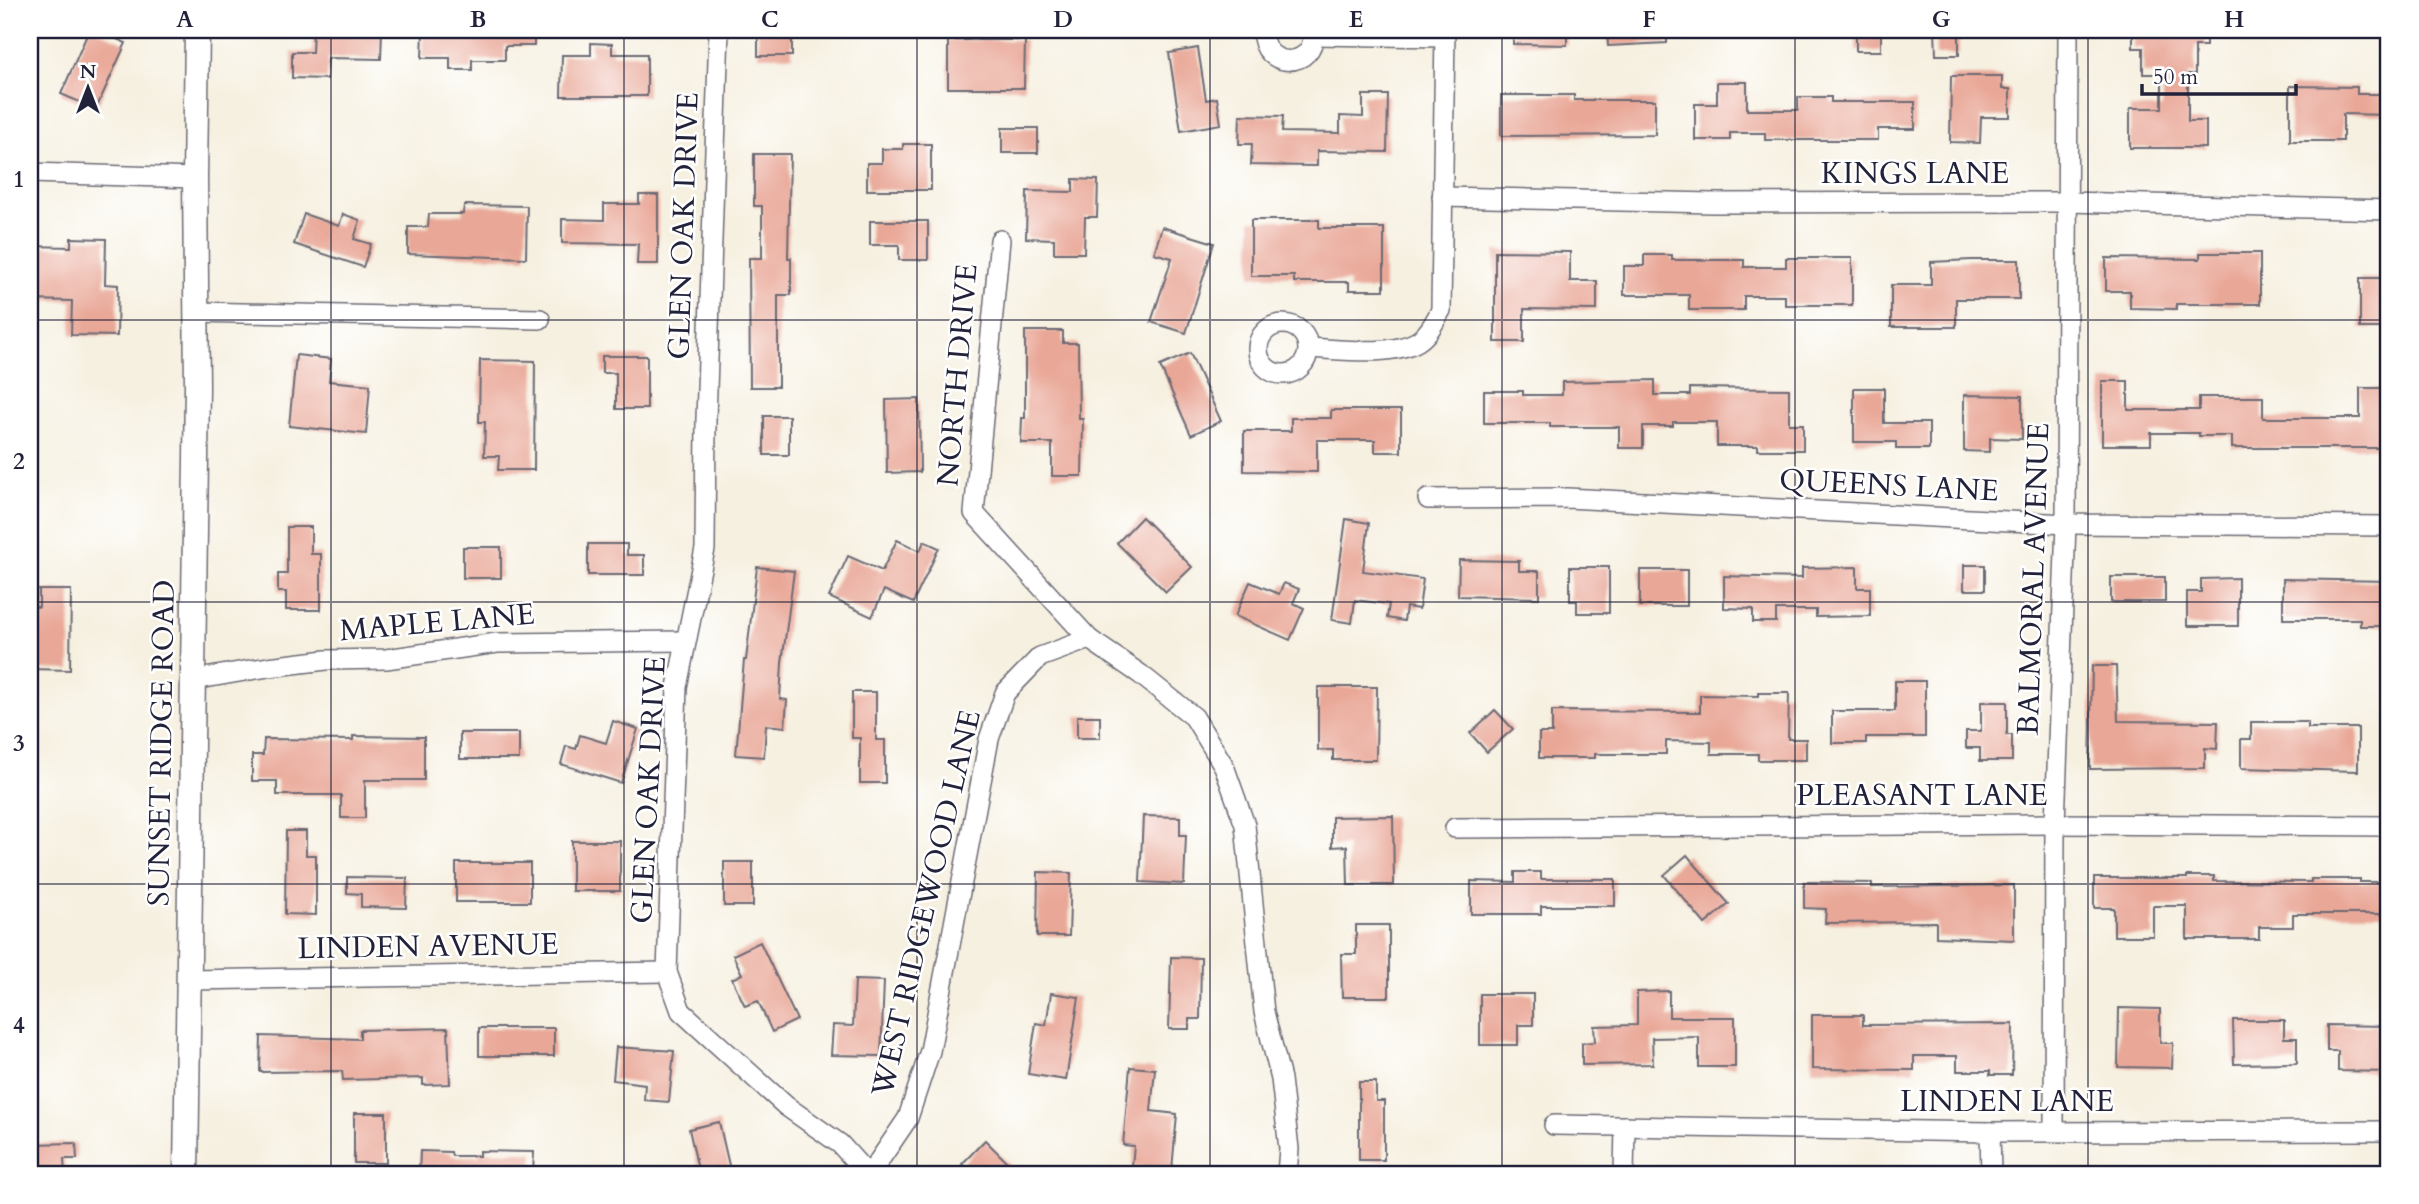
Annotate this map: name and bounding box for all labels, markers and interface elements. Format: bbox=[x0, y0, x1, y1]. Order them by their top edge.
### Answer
text: A bbox=[176, 4, 194, 35]
text: B bbox=[470, 4, 486, 35]
text: C bbox=[761, 4, 779, 35]
text: D bbox=[1053, 4, 1073, 35]
text: E bbox=[1349, 4, 1363, 35]
text: F bbox=[1642, 4, 1656, 35]
text: G bbox=[1932, 4, 1951, 35]
text: H bbox=[2224, 4, 2244, 35]
north arrow bbox=[52, 52, 122, 122]
scale bar bbox=[2142, 52, 2296, 96]
text: N bbox=[80, 59, 97, 85]
text: 50 m bbox=[2153, 63, 2198, 92]
street label: GLEN OAK DRIVE bbox=[658, 92, 709, 360]
street label: KINGS LANE bbox=[1821, 153, 2009, 194]
text: 1 bbox=[13, 164, 25, 195]
street label: NORTH DRIVE bbox=[927, 262, 988, 488]
street label: BALMORAL AVENUE bbox=[2008, 422, 2059, 736]
text: 2 bbox=[13, 446, 25, 477]
street label: QUEENS LANE bbox=[1778, 459, 2000, 512]
street label: SUNSET RIDGE ROAD bbox=[138, 579, 185, 907]
street label: MAPLE LANE bbox=[338, 594, 536, 651]
street label: GLEN OAK DRIVE bbox=[621, 655, 676, 925]
street label: WEST RIDGEWOOD LANE bbox=[862, 706, 991, 1101]
text: 3 bbox=[13, 728, 25, 759]
street label: PLEASANT LANE bbox=[1796, 775, 2048, 816]
street label: LINDEN AVENUE bbox=[297, 924, 559, 969]
text: 4 bbox=[13, 1010, 25, 1041]
street label: LINDEN LANE bbox=[1900, 1081, 2114, 1122]

